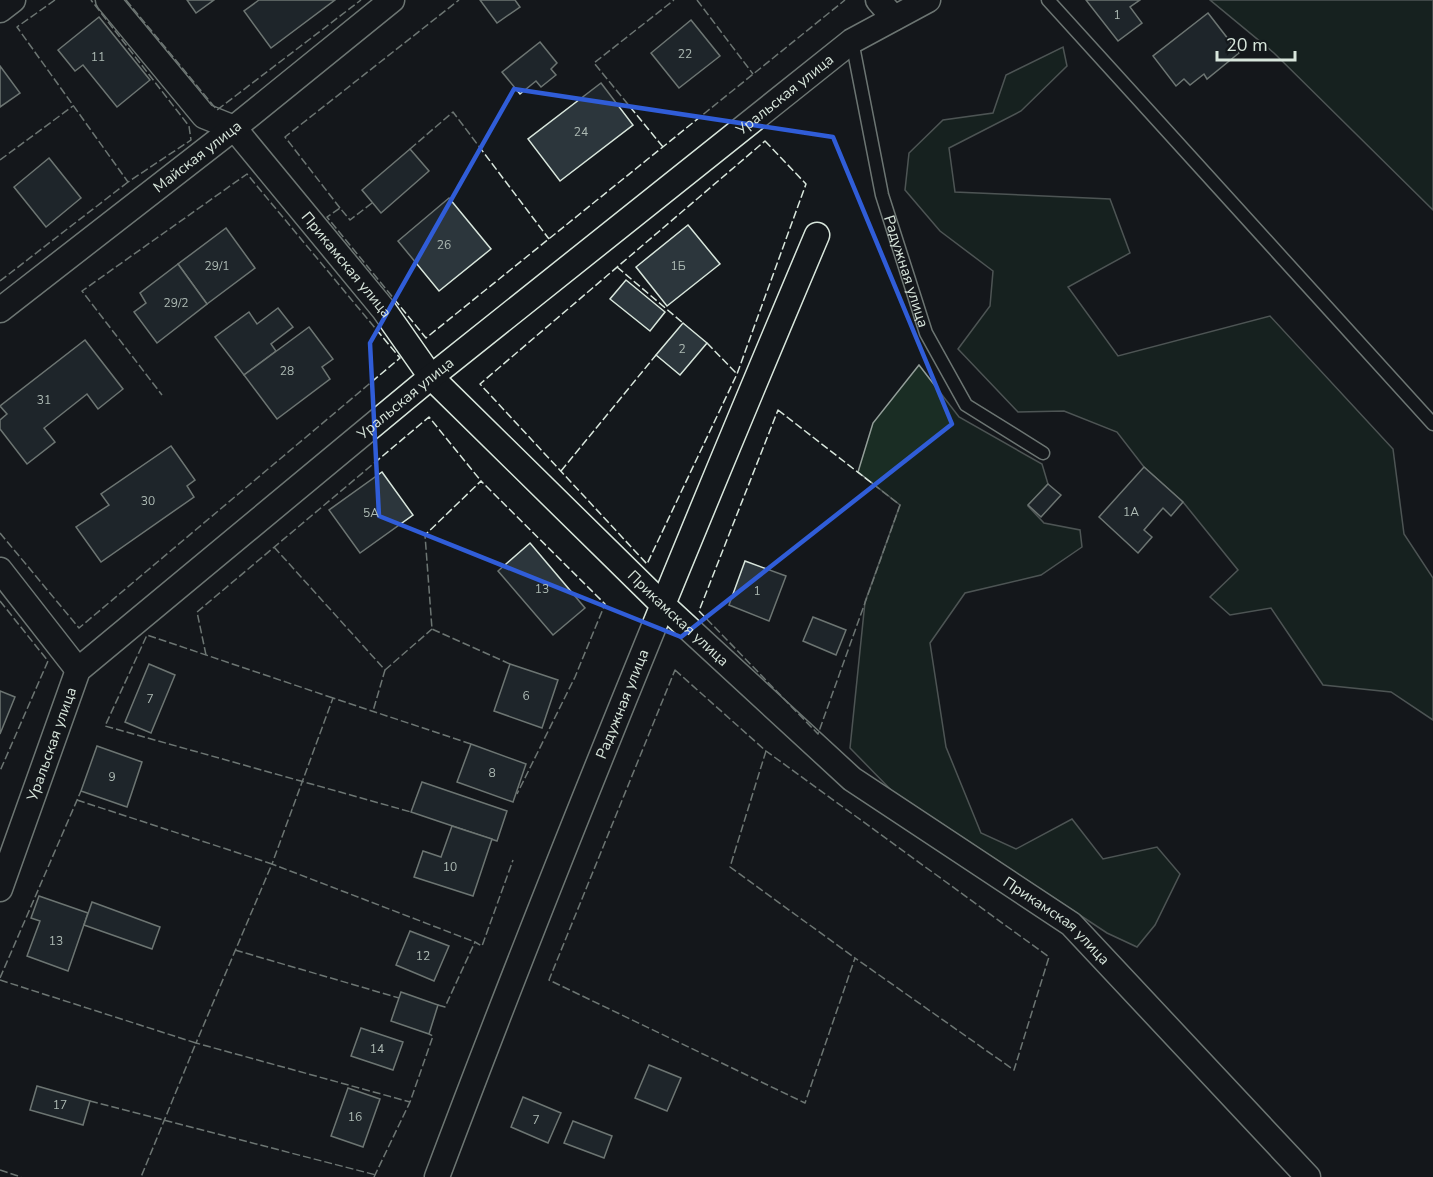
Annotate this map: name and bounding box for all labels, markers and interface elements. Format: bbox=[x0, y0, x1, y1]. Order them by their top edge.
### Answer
house number: 1 bbox=[1113, 7, 1121, 23]
scale bar bbox=[1217, 24, 1295, 62]
text: 20 m bbox=[1226, 33, 1268, 57]
house number: 22 bbox=[678, 46, 692, 62]
house number: 11 bbox=[91, 49, 105, 65]
street label: Уральская улица bbox=[731, 49, 838, 140]
street label: Майская улица bbox=[149, 116, 246, 197]
house number: 24 bbox=[574, 124, 588, 140]
street label: Прикамская улица bbox=[297, 207, 396, 322]
street label: Радужная улица bbox=[879, 213, 934, 330]
house number: 26 bbox=[437, 237, 451, 253]
house number: 29/1 bbox=[205, 258, 230, 274]
house number: 1Б bbox=[670, 258, 686, 274]
house number: 29/2 bbox=[164, 295, 189, 311]
house number: 2 bbox=[678, 341, 686, 357]
street label: Уральская улица bbox=[352, 353, 458, 445]
house number: 28 bbox=[280, 363, 294, 379]
house number: 31 bbox=[37, 392, 51, 408]
house number: 30 bbox=[141, 493, 155, 509]
house number: 1А bbox=[1123, 504, 1139, 520]
house number: 5А bbox=[363, 505, 379, 521]
street label: Прикамская улица bbox=[623, 566, 733, 671]
house number: 13 bbox=[535, 581, 549, 597]
house number: 1 bbox=[753, 583, 761, 599]
street label: Радужная улица bbox=[591, 646, 653, 762]
street label: Уральская улица bbox=[22, 684, 81, 805]
house number: 6 bbox=[522, 688, 530, 704]
house number: 7 bbox=[146, 691, 154, 707]
house number: 8 bbox=[488, 765, 496, 781]
house number: 9 bbox=[108, 769, 116, 785]
house number: 10 bbox=[443, 859, 457, 875]
street label: Прикамская улица bbox=[999, 872, 1114, 969]
house number: 13 bbox=[49, 933, 63, 949]
house number: 12 bbox=[416, 948, 430, 964]
house number: 14 bbox=[370, 1041, 384, 1057]
house number: 17 bbox=[53, 1097, 67, 1113]
house number: 16 bbox=[348, 1109, 362, 1125]
house number: 7 bbox=[532, 1112, 540, 1128]

